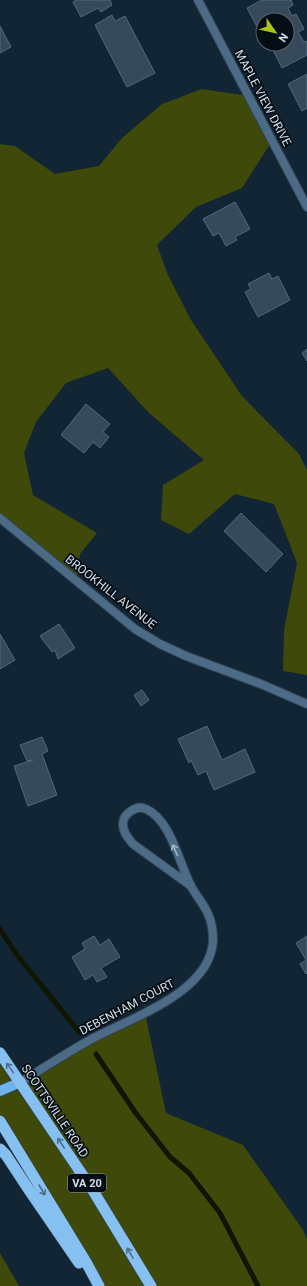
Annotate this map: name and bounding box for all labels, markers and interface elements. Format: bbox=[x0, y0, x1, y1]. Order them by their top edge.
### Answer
north arrow bbox=[255, 12, 295, 52]
text: N bbox=[275, 30, 290, 44]
street label: MAPLE VIEW DRIVE bbox=[232, 48, 294, 148]
street label: BROOKHILL AVENUE bbox=[63, 552, 159, 632]
one-way arrow bbox=[171, 844, 178, 856]
street label: DEBENHAM COURT bbox=[77, 976, 177, 1038]
one-way arrow bbox=[6, 1062, 14, 1073]
street label: SCOTTSVILLE ROAD bbox=[19, 1062, 91, 1160]
one-way arrow bbox=[57, 1138, 65, 1149]
road number: VA 20 bbox=[68, 1174, 106, 1192]
one-way arrow bbox=[39, 1184, 47, 1196]
one-way arrow bbox=[126, 1247, 134, 1259]

